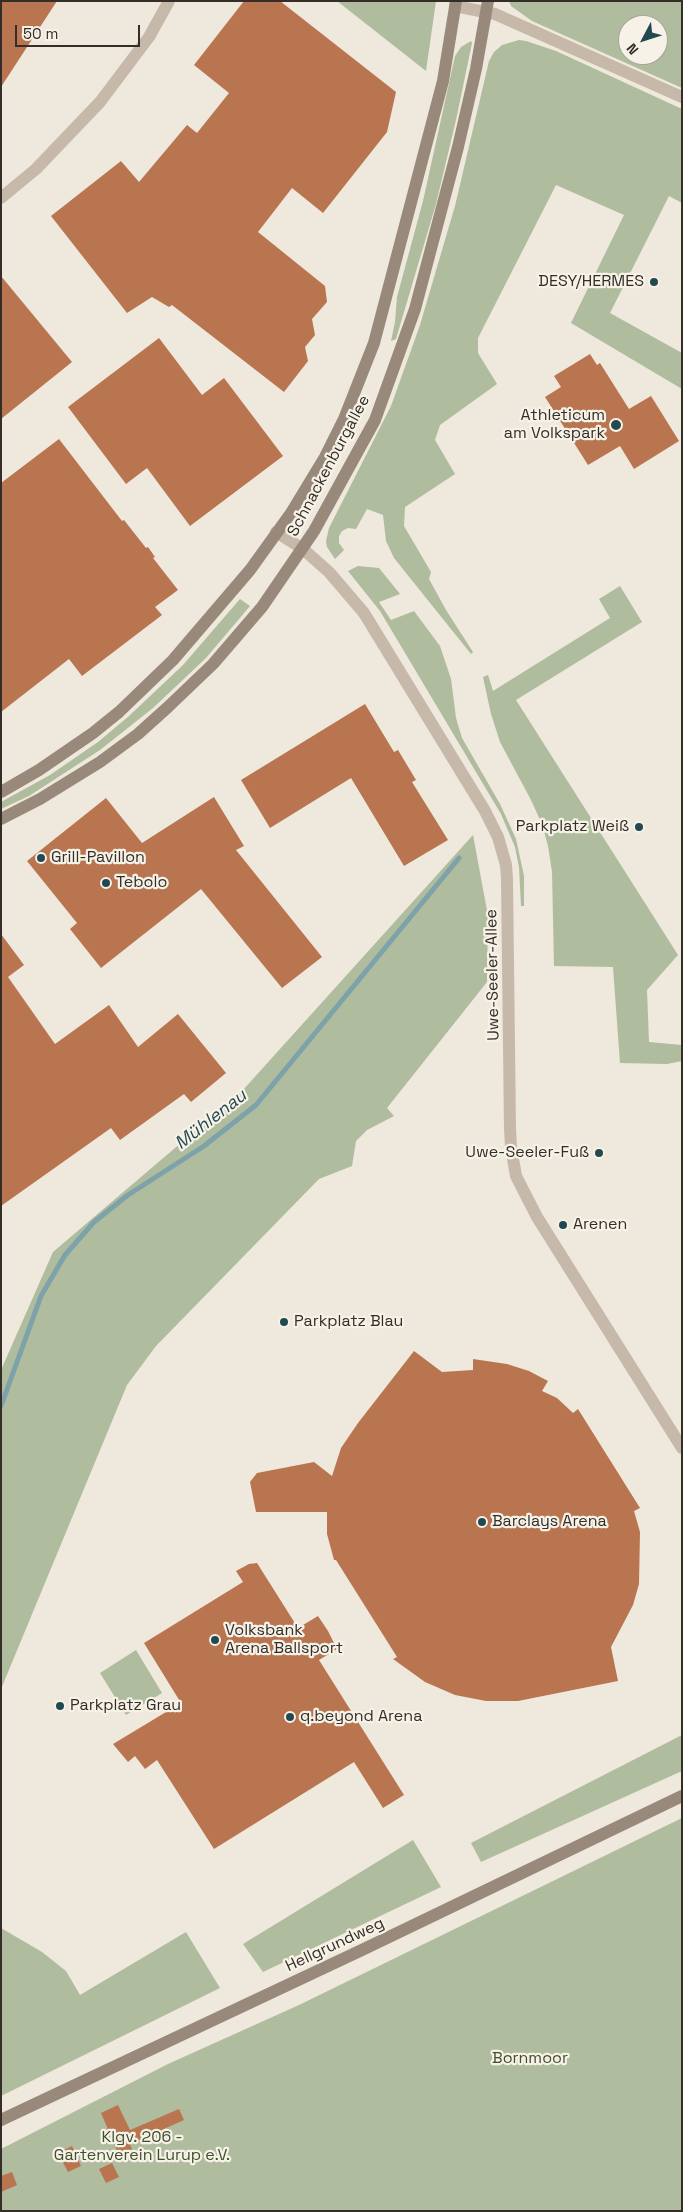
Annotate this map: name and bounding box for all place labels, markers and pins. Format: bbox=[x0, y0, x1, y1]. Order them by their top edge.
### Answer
place label: DESY/HERMES bbox=[538, 272, 644, 292]
marker: DESY/HERMES bbox=[648, 276, 660, 288]
place label: Athleticum am Volkspark bbox=[504, 406, 605, 444]
marker: Athleticum am Volkspark bbox=[609, 418, 623, 432]
place label: Parkplatz Weiß bbox=[516, 817, 629, 837]
marker: Parkplatz Weiß bbox=[633, 821, 645, 833]
place label: Grill-Pavillon bbox=[51, 848, 145, 868]
marker: Grill-Pavillon bbox=[35, 852, 47, 864]
place label: Tebolo bbox=[116, 873, 167, 893]
marker: Tebolo bbox=[100, 877, 112, 889]
place label: Uwe-Seeler-Fuß bbox=[465, 1143, 589, 1163]
marker: Uwe-Seeler-Fuß bbox=[593, 1147, 605, 1159]
place label: Arenen bbox=[573, 1215, 627, 1235]
marker: Arenen bbox=[557, 1219, 569, 1231]
place label: Parkplatz Blau bbox=[294, 1312, 403, 1332]
marker: Parkplatz Blau bbox=[278, 1316, 290, 1328]
place label: Barclays Arena bbox=[492, 1512, 607, 1532]
marker: Barclays Arena bbox=[476, 1516, 488, 1528]
place label: Volksbank Arena Ballsport bbox=[225, 1621, 343, 1659]
marker: Volksbank Arena Ballsport bbox=[209, 1634, 221, 1646]
place label: Parkplatz Grau bbox=[70, 1696, 181, 1716]
marker: Parkplatz Grau bbox=[54, 1700, 66, 1712]
place label: q.beyond Arena bbox=[300, 1707, 422, 1727]
marker: q.beyond Arena bbox=[284, 1711, 296, 1723]

